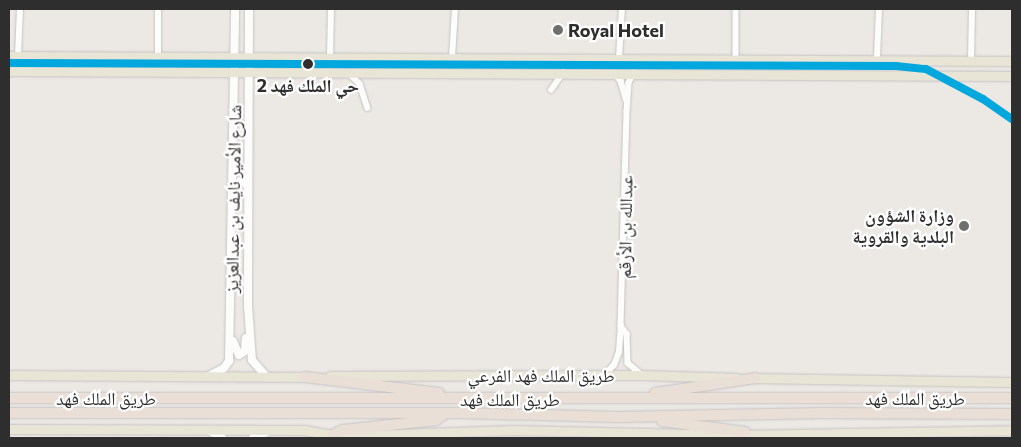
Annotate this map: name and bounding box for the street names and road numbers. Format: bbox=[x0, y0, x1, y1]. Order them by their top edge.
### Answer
street label: شارع الأمير نايف بن عبدالعزيز bbox=[221, 105, 245, 293]
street label: عبدالله بن الأرقم bbox=[613, 175, 637, 279]
street label: طريق الملك فهد الفرعي bbox=[467, 364, 615, 386]
street label: طريق الملك فهد bbox=[56, 387, 156, 409]
street label: طريق الملك فهد bbox=[865, 387, 965, 409]
street label: طريق الملك فهد bbox=[460, 388, 560, 410]

